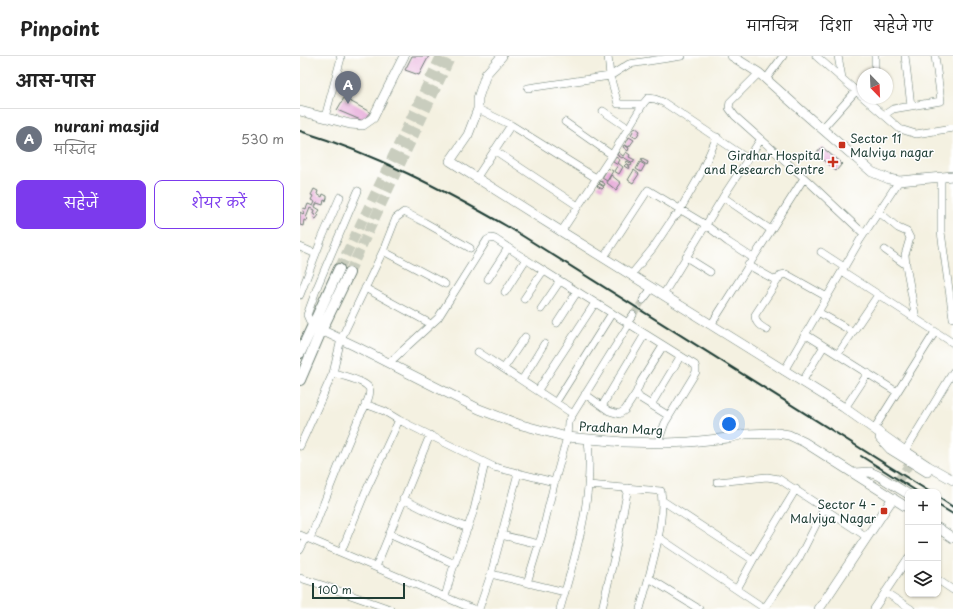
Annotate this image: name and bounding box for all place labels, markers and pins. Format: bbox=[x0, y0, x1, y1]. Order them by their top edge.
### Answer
pin: A bbox=[335, 71, 361, 104]
place label: Sector 11 Malviya nagar bbox=[850, 129, 935, 161]
marker: Sector 11 Malviya nagar bbox=[837, 140, 847, 150]
place label: Girdhar Hospital and Research Centre bbox=[704, 146, 824, 178]
marker: Girdhar Hospital and Research Centre bbox=[827, 156, 839, 168]
place label: Sector 4 - Malviya Nagar bbox=[790, 495, 877, 527]
marker: Sector 4 - Malviya Nagar bbox=[879, 506, 889, 516]

